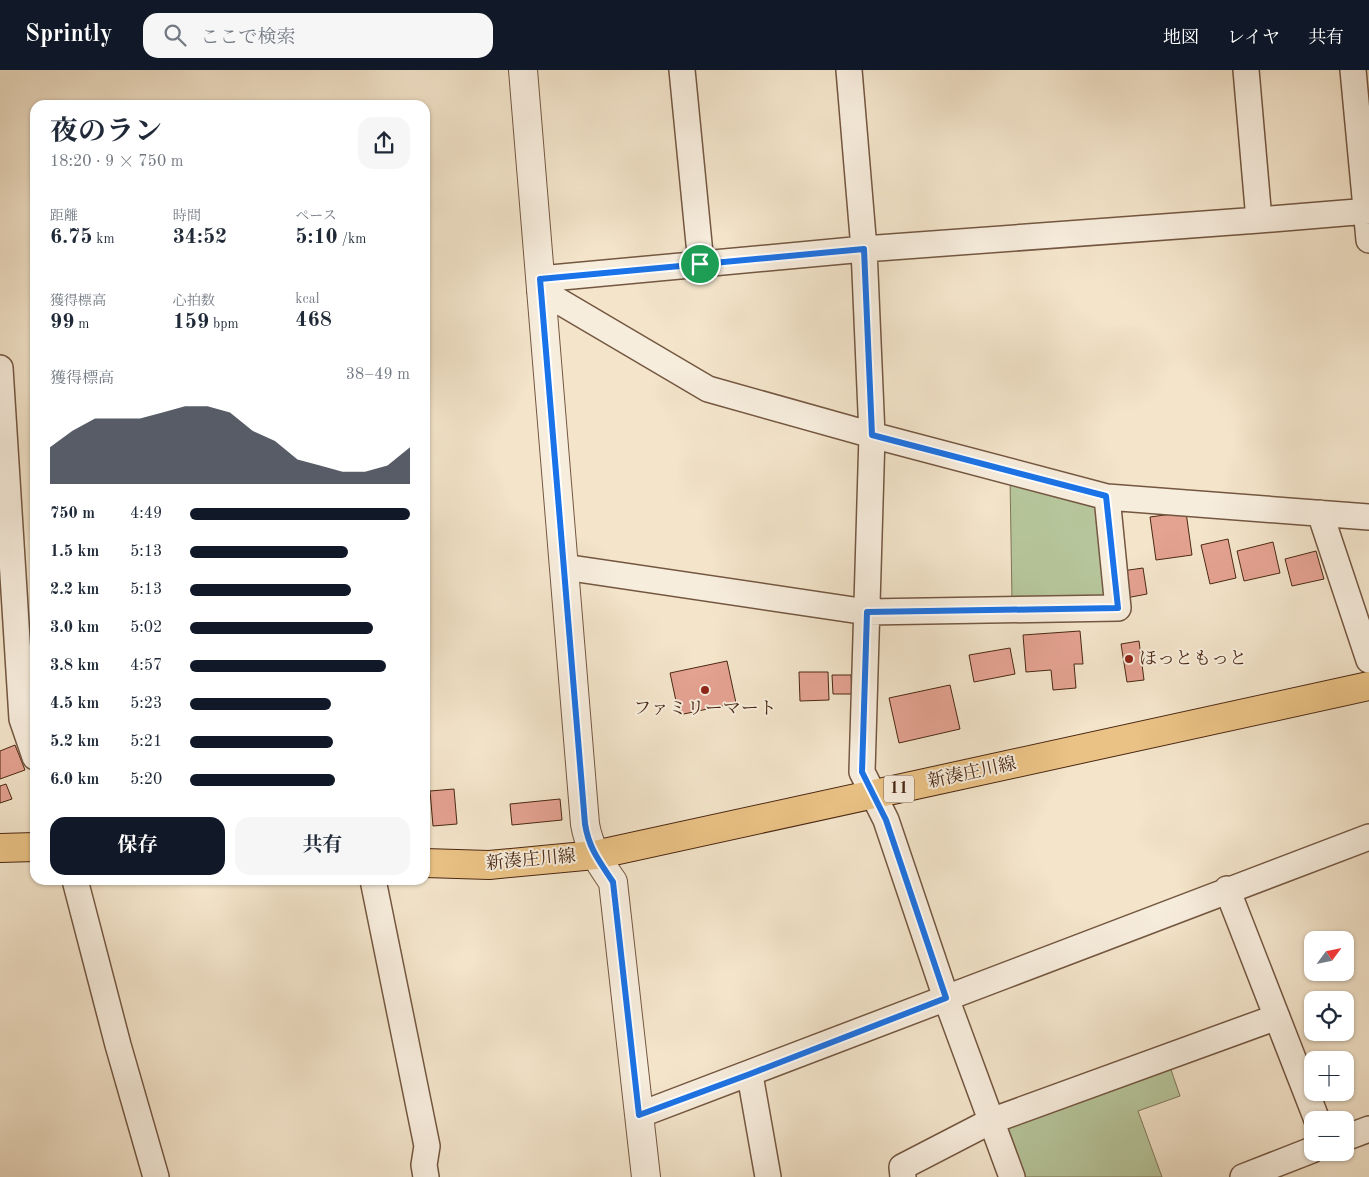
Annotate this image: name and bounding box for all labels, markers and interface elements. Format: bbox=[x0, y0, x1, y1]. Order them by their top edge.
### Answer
search box bbox=[143, 13, 493, 58]
icon: search bbox=[161, 21, 189, 49]
text: Sprintly bbox=[25, 23, 113, 47]
text: ここで検索 bbox=[201, 29, 296, 48]
text: 地図 bbox=[1163, 29, 1199, 47]
text: レイヤ bbox=[1227, 29, 1280, 47]
text: 共有 bbox=[1308, 29, 1344, 47]
button: share bbox=[358, 117, 410, 169]
text: 夜のラン bbox=[50, 119, 162, 147]
text: 18:20 · 9 × 750 m bbox=[50, 154, 183, 170]
text: 距離 bbox=[50, 209, 78, 223]
text: 時間 bbox=[173, 209, 201, 223]
text: ペース bbox=[295, 209, 337, 223]
text: 6.75 bbox=[50, 227, 92, 248]
text: 34:52 bbox=[173, 227, 227, 248]
text: 5:10 bbox=[295, 227, 338, 248]
text: km bbox=[92, 232, 115, 246]
text: /km bbox=[338, 232, 366, 246]
pin bbox=[679, 243, 721, 285]
icon: arrive bbox=[686, 250, 714, 278]
text: kcal bbox=[295, 292, 319, 306]
text: 獲得標高 bbox=[50, 294, 106, 308]
text: 心拍数 bbox=[173, 294, 215, 308]
text: 468 bbox=[295, 310, 332, 331]
text: 99 bbox=[50, 312, 74, 333]
text: 159 bbox=[173, 312, 209, 333]
text: m bbox=[74, 317, 89, 331]
text: bpm bbox=[209, 317, 239, 331]
text: 38–49 m bbox=[346, 367, 410, 383]
text: 獲得標高 bbox=[50, 371, 114, 387]
text: 750 m bbox=[50, 506, 95, 522]
text: 4:49 bbox=[130, 506, 162, 522]
text: 1.5 km bbox=[50, 544, 99, 560]
text: 5:13 bbox=[130, 544, 162, 560]
text: 2.2 km bbox=[50, 582, 99, 598]
text: 5:13 bbox=[130, 582, 162, 598]
text: 3.0 km bbox=[50, 620, 99, 636]
text: 5:02 bbox=[130, 620, 162, 636]
place label: ほっともっと bbox=[1139, 649, 1247, 668]
marker: ほっともっと bbox=[1123, 653, 1135, 665]
text: 3.8 km bbox=[50, 658, 99, 674]
text: 4:57 bbox=[130, 658, 162, 674]
marker: ファミリーマート bbox=[699, 684, 711, 696]
text: 4.5 km bbox=[50, 696, 99, 712]
text: 5:23 bbox=[130, 696, 162, 712]
place label: ファミリーマート bbox=[633, 700, 777, 718]
text: 5.2 km bbox=[50, 734, 99, 750]
text: 5:21 bbox=[130, 734, 162, 750]
street label: 新湊庄川線 bbox=[926, 753, 1018, 791]
text: 6.0 km bbox=[50, 772, 99, 788]
text: 5:20 bbox=[130, 772, 162, 788]
road number: 11 bbox=[884, 776, 914, 802]
button: 保存 bbox=[50, 817, 225, 875]
button: 共有 bbox=[235, 817, 410, 875]
street label: 新湊庄川線 bbox=[485, 845, 577, 873]
north arrow bbox=[1304, 931, 1354, 981]
map controls bbox=[1304, 931, 1354, 1161]
button: locate bbox=[1304, 991, 1354, 1041]
button: + bbox=[1304, 1051, 1354, 1101]
button: − bbox=[1304, 1111, 1354, 1161]

